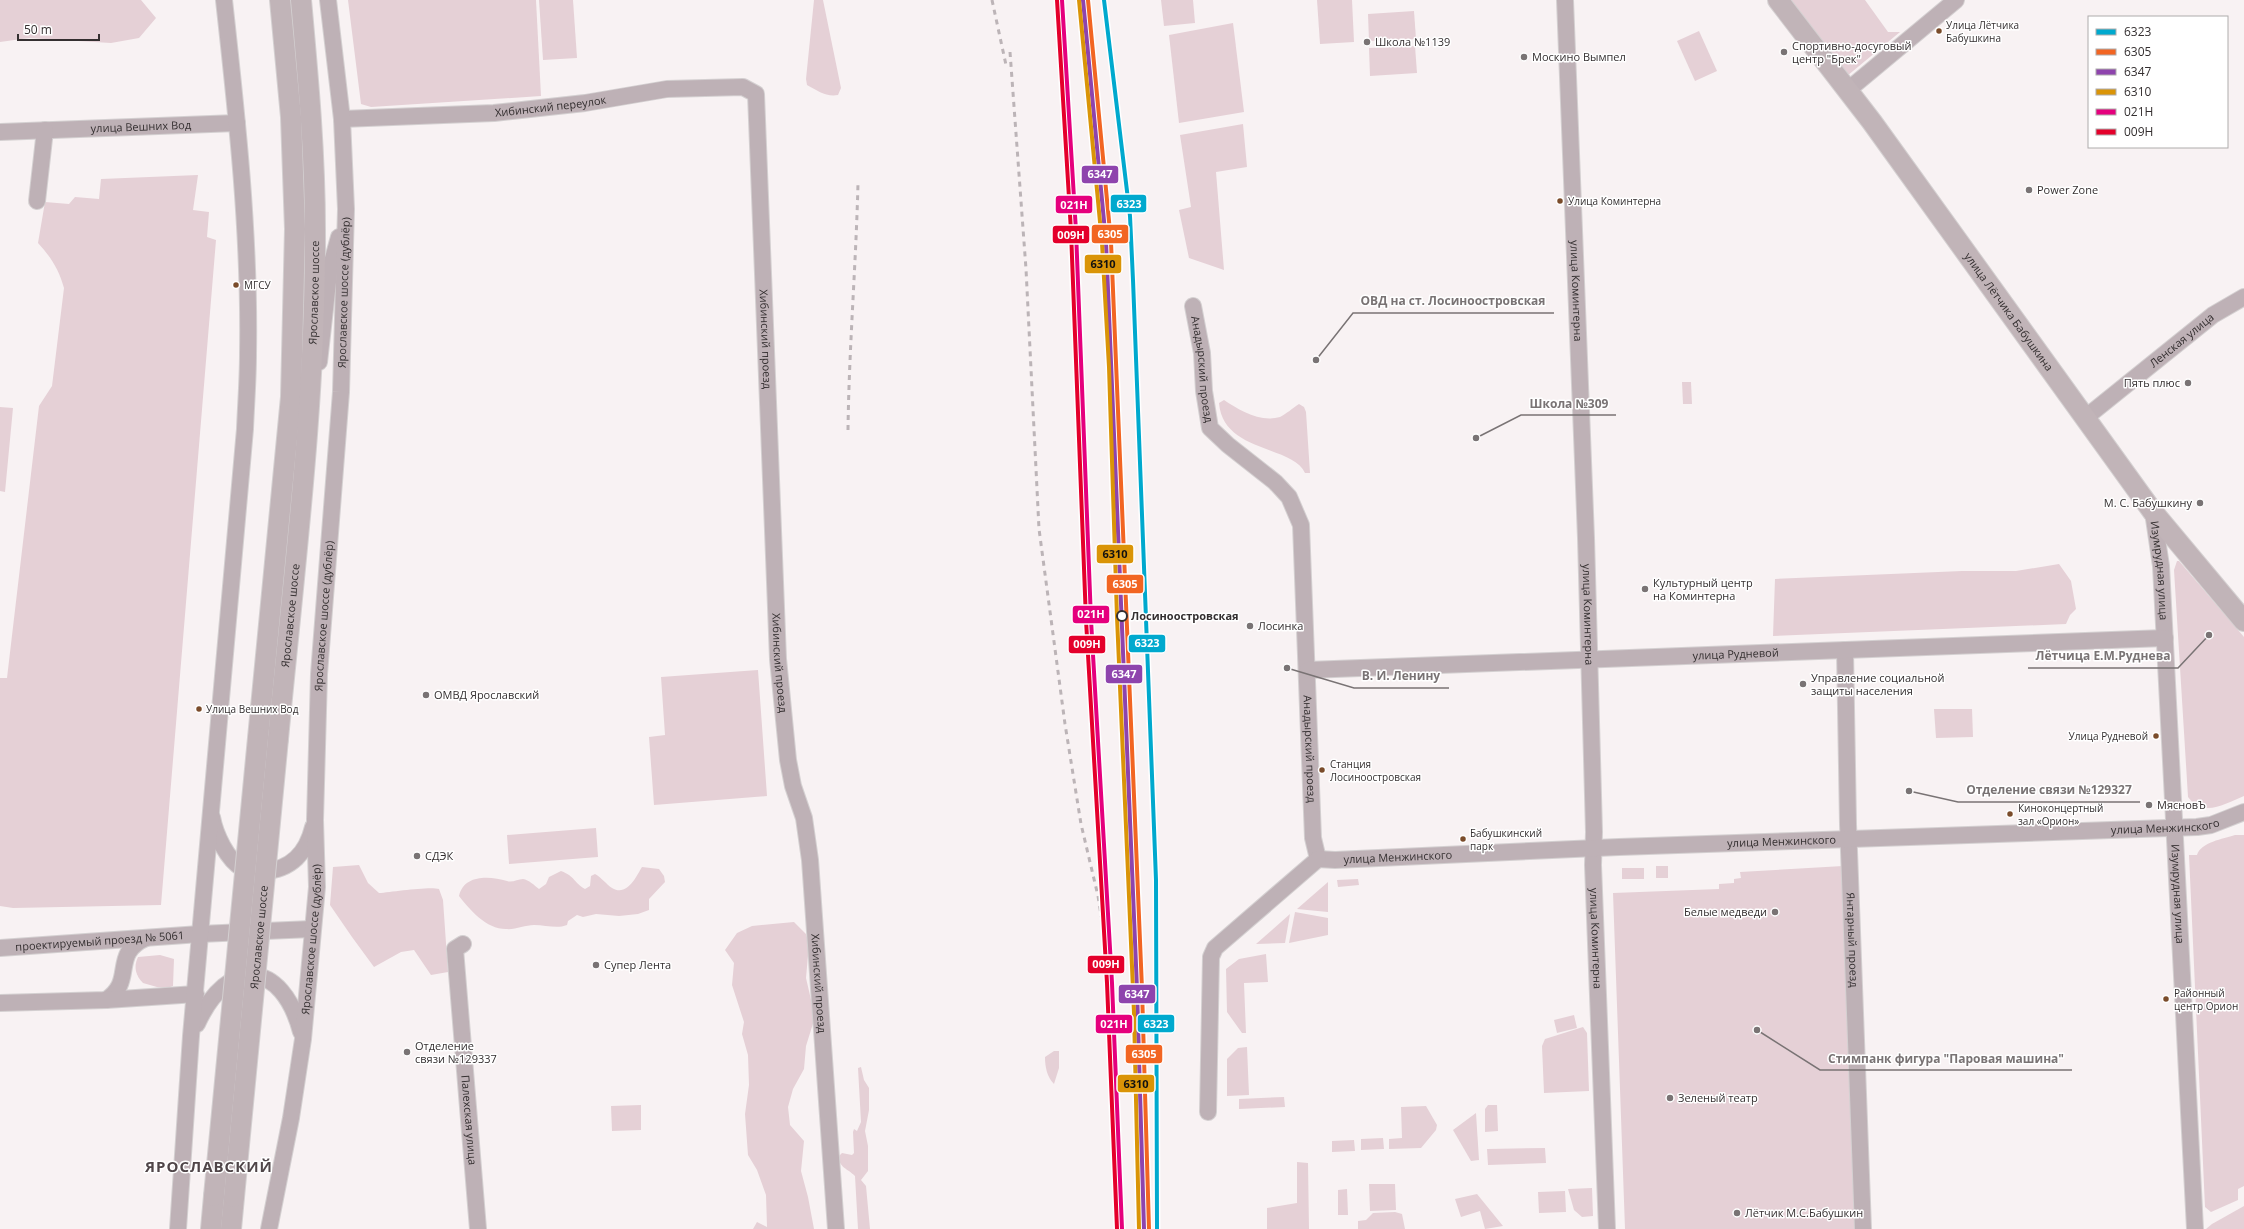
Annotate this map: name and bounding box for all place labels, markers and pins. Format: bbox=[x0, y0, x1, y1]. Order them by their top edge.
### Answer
place label: Улица Лётчика Бабушкина bbox=[1946, 18, 2019, 45]
marker: Улица Лётчика Бабушкина bbox=[1934, 26, 1944, 36]
place label: Школа №1139 bbox=[1375, 34, 1450, 49]
marker: Школа №1139 bbox=[1362, 37, 1372, 47]
place label: Спортивно-досуговый центр "Брек" bbox=[1792, 38, 1912, 66]
marker: Спортивно-досуговый центр "Брек" bbox=[1779, 47, 1789, 57]
place label: Москино Вымпел bbox=[1532, 49, 1626, 64]
marker: Москино Вымпел bbox=[1519, 52, 1529, 62]
place label: Power Zone bbox=[2037, 182, 2098, 197]
marker: Power Zone bbox=[2024, 185, 2034, 195]
place label: Улица Коминтерна bbox=[1568, 194, 1661, 208]
marker: Улица Коминтерна bbox=[1555, 196, 1565, 206]
place label: МГСУ bbox=[244, 278, 271, 292]
marker: МГСУ bbox=[231, 280, 241, 290]
callout: ОВД на ст. Лосиноостровская bbox=[1353, 289, 1554, 313]
place label: Пять плюс bbox=[2124, 375, 2180, 390]
marker: Пять плюс bbox=[2183, 378, 2193, 388]
callout: Школа №309 bbox=[1521, 391, 1616, 415]
place label: М. С. Бабушкину bbox=[2104, 495, 2192, 510]
marker: М. С. Бабушкину bbox=[2195, 498, 2205, 508]
place label: Культурный центр на Коминтерна bbox=[1653, 575, 1753, 603]
marker: Культурный центр на Коминтерна bbox=[1640, 584, 1650, 594]
place label: Лосиноостровская bbox=[1131, 608, 1239, 623]
marker: Лосиноостровская bbox=[1116, 610, 1128, 622]
place label: Лосинка bbox=[1258, 618, 1303, 633]
marker: Лосинка bbox=[1245, 621, 1255, 631]
callout: Лётчица Е.М.Руднева bbox=[2028, 644, 2178, 668]
callout: В. И. Ленину bbox=[1354, 664, 1449, 688]
place label: Управление социальной защиты населения bbox=[1811, 670, 1944, 698]
marker: Управление социальной защиты населения bbox=[1798, 679, 1808, 689]
place label: ОМВД Ярославский bbox=[434, 687, 539, 702]
marker: ОМВД Ярославский bbox=[421, 690, 431, 700]
place label: Улица Вешних Вод bbox=[206, 702, 299, 716]
marker: Улица Вешних Вод bbox=[194, 704, 204, 714]
place label: Улица Рудневой bbox=[2068, 729, 2148, 743]
marker: Улица Рудневой bbox=[2151, 731, 2161, 741]
place label: Станция Лосиноостровская bbox=[1330, 757, 1421, 784]
marker: Станция Лосиноостровская bbox=[1317, 765, 1327, 775]
callout: Отделение связи №129327 bbox=[1958, 778, 2140, 802]
place label: МясновЪ bbox=[2157, 797, 2206, 812]
marker: МясновЪ bbox=[2144, 800, 2154, 810]
place label: Киноконцертный зал «Орион» bbox=[2018, 801, 2103, 828]
marker: Киноконцертный зал «Орион» bbox=[2005, 809, 2015, 819]
place label: Бабушкинский парк bbox=[1470, 826, 1542, 853]
marker: Бабушкинский парк bbox=[1458, 834, 1468, 844]
place label: СДЭК bbox=[425, 848, 453, 863]
marker: СДЭК bbox=[412, 851, 422, 861]
place label: Белые медведи bbox=[1684, 904, 1767, 919]
marker: Белые медведи bbox=[1770, 907, 1780, 917]
place label: Супер Лента bbox=[604, 957, 671, 972]
marker: Супер Лента bbox=[591, 960, 601, 970]
place label: Районный центр Орион bbox=[2174, 986, 2238, 1013]
marker: Районный центр Орион bbox=[2161, 994, 2171, 1004]
place label: Отделение связи №129337 bbox=[415, 1038, 497, 1066]
callout: Стимпанк фигура "Паровая машина" bbox=[1820, 1046, 2072, 1070]
marker: Отделение связи №129337 bbox=[402, 1047, 412, 1057]
place label: Зеленый театр bbox=[1678, 1090, 1758, 1105]
marker: Зеленый театр bbox=[1665, 1093, 1675, 1103]
place label: Лётчик М.С.Бабушкин bbox=[1745, 1205, 1863, 1220]
marker: Лётчик М.С.Бабушкин bbox=[1732, 1208, 1742, 1218]

